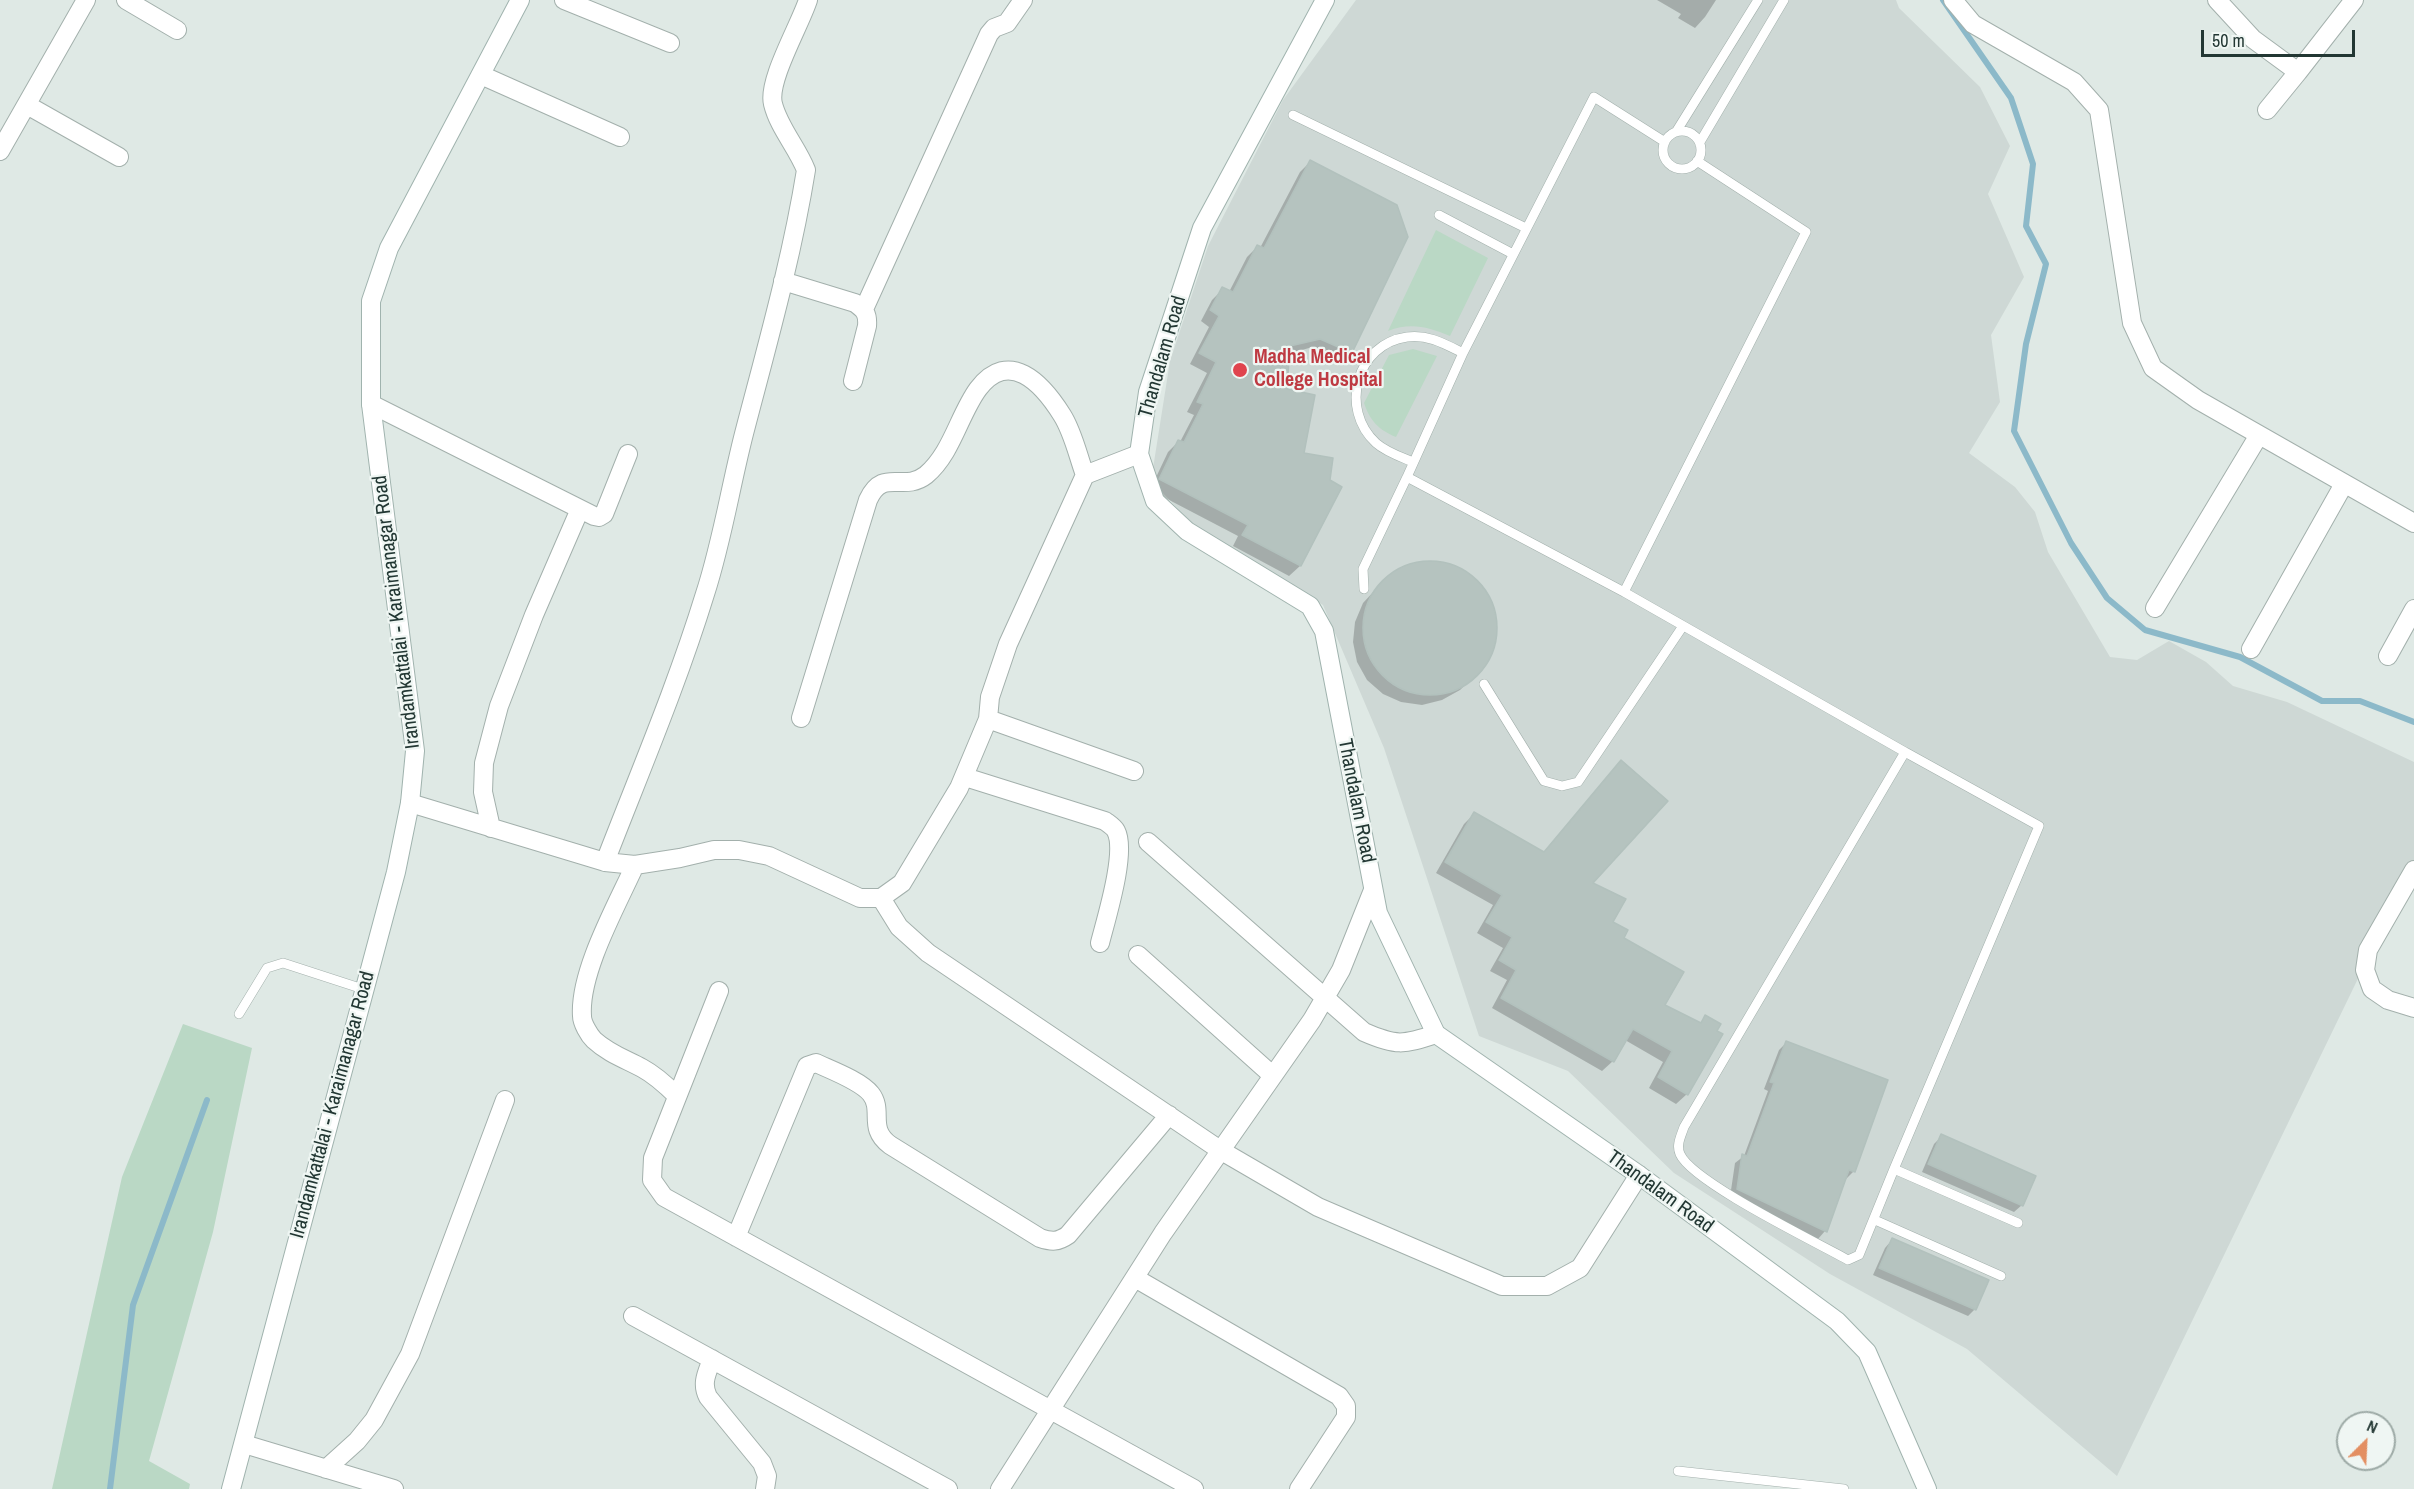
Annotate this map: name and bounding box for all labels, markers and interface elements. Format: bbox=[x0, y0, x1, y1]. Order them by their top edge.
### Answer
scale bar bbox=[2204, 18, 2358, 56]
text: 50 m bbox=[2212, 28, 2245, 53]
street label: Thandalam Road bbox=[1134, 293, 1192, 421]
place label: Madha Medical College Hospital bbox=[1254, 346, 1382, 393]
marker: Madha Medical College Hospital bbox=[1231, 361, 1249, 379]
street label: Irandamkattalai - Karaimanagar Road bbox=[368, 474, 426, 750]
street label: Thandalam Road bbox=[1332, 737, 1380, 865]
street label: Irandamkattalai - Karaimanagar Road bbox=[286, 969, 380, 1241]
street label: Thandalam Road bbox=[1602, 1145, 1718, 1239]
north arrow bbox=[2336, 1411, 2396, 1471]
text: N bbox=[2364, 1414, 2381, 1438]

